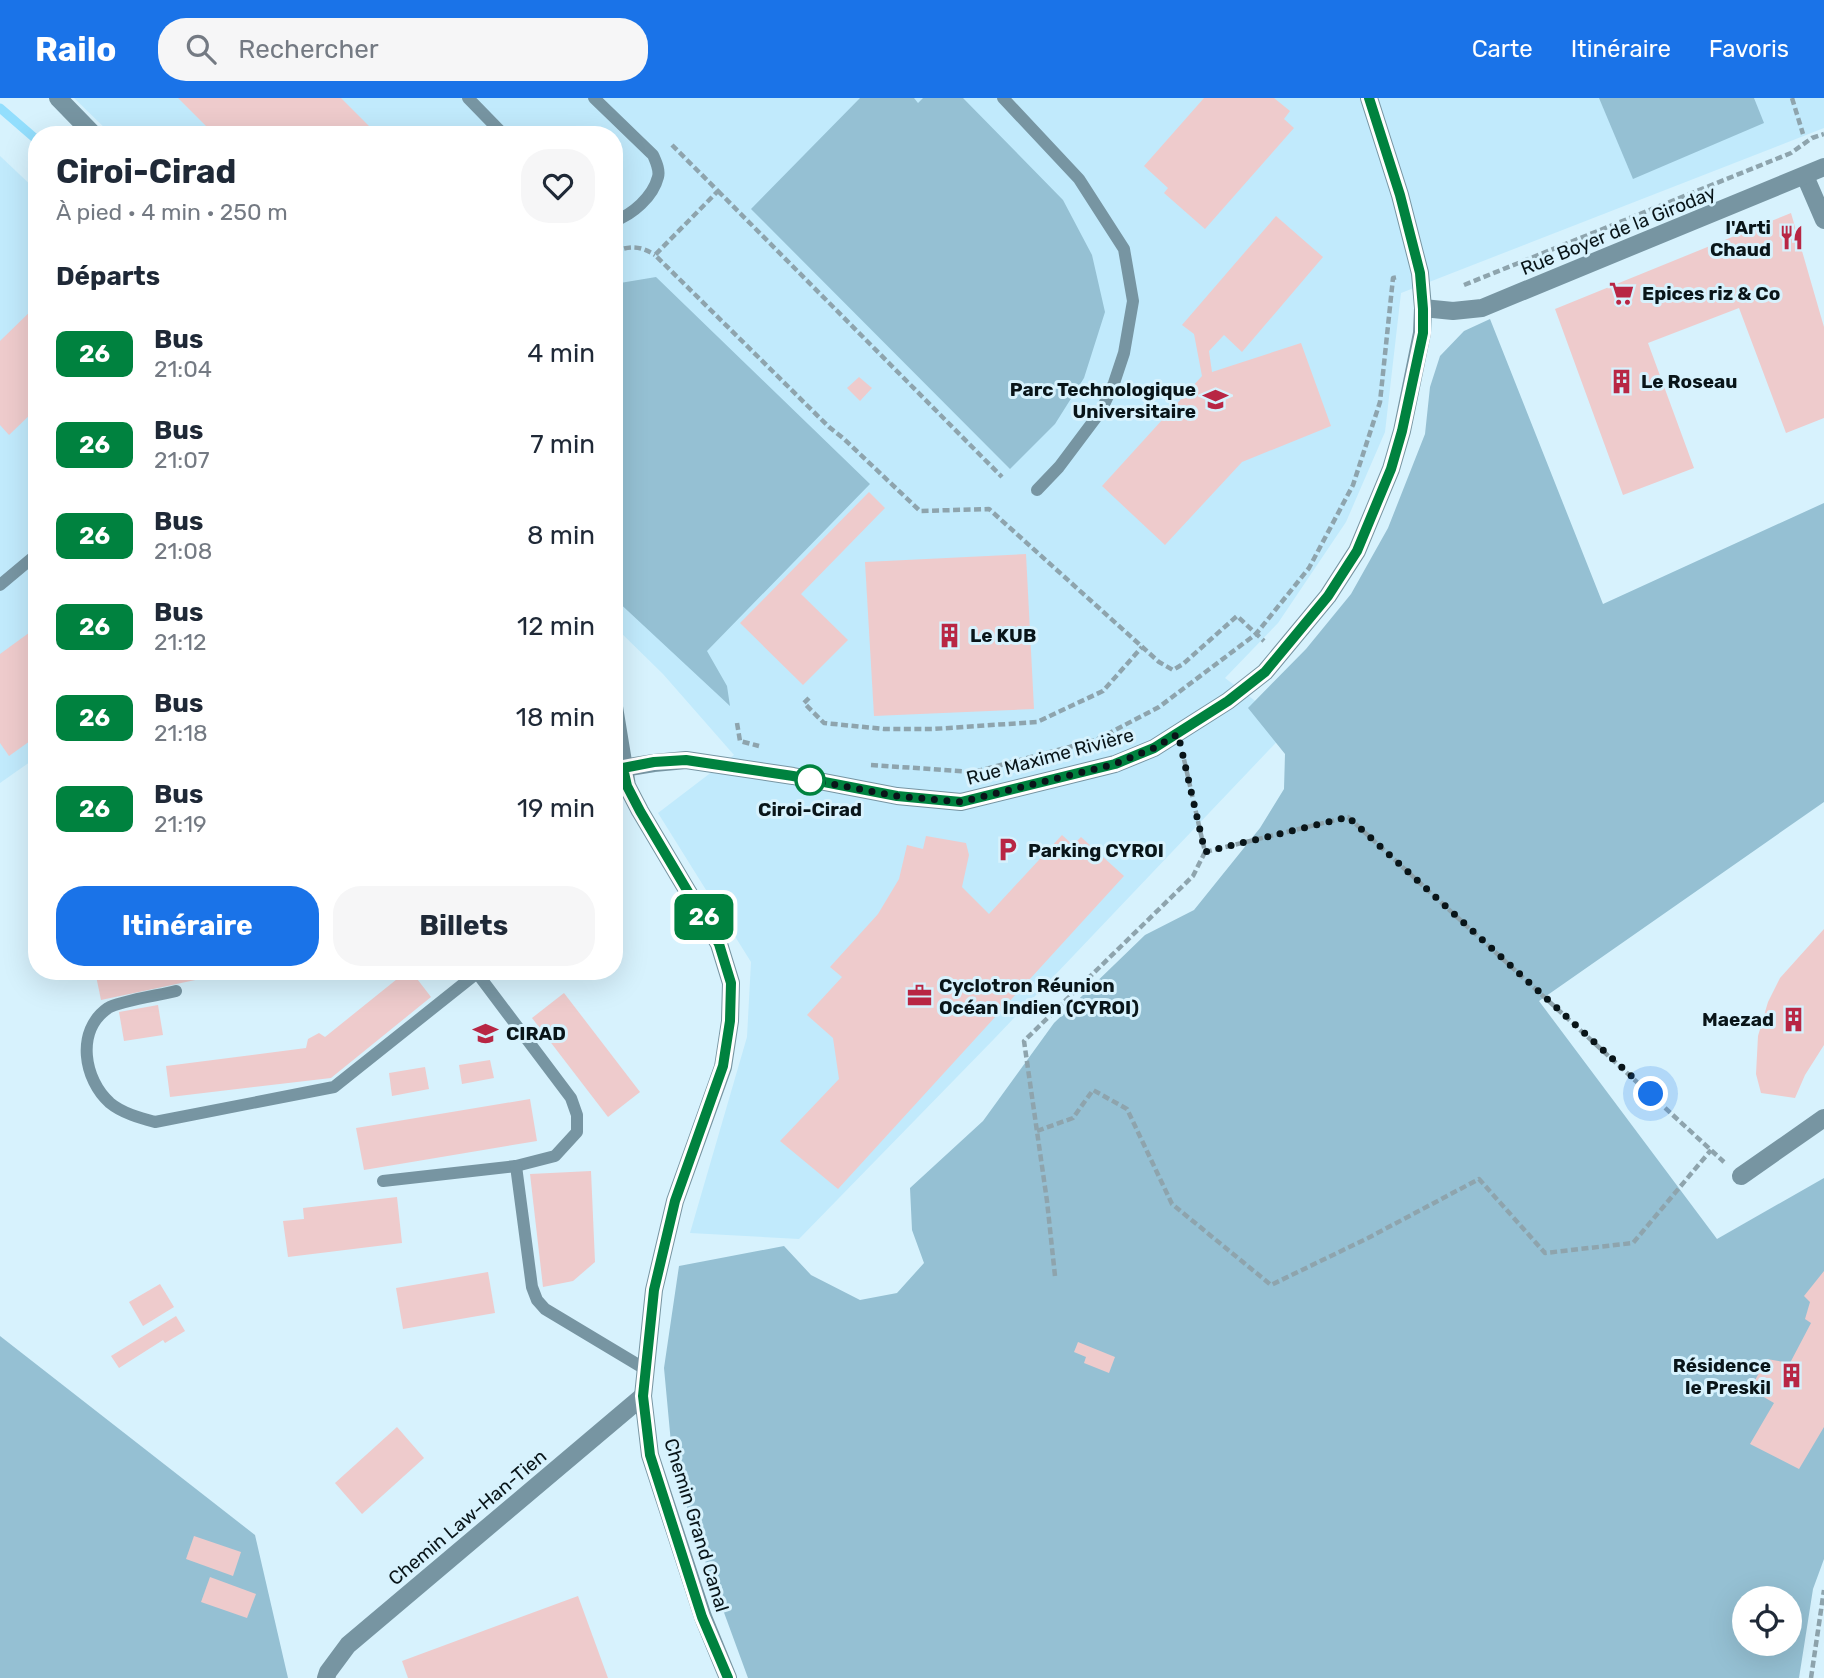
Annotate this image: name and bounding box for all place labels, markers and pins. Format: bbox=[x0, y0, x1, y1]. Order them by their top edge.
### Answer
place label: l'Arti Chaud bbox=[1710, 216, 1771, 261]
restaurant icon: l'Arti Chaud bbox=[1777, 224, 1805, 252]
supermarket icon: Epices riz & Co bbox=[1608, 279, 1636, 307]
place label: Epices riz & Co bbox=[1642, 282, 1780, 305]
building icon: Le Roseau bbox=[1607, 367, 1635, 395]
place label: Le Roseau bbox=[1641, 370, 1737, 393]
place label: Parc Technologique Universitaire bbox=[1010, 378, 1196, 423]
school or university icon: Parc Technologique Universitaire bbox=[1202, 386, 1230, 414]
building icon: Le KUB bbox=[936, 621, 964, 649]
place label: Le KUB bbox=[970, 624, 1036, 647]
marker: Ciroi-Cirad bbox=[795, 765, 825, 795]
place label: Ciroi-Cirad bbox=[758, 798, 862, 821]
parking icon: Parking CYROI bbox=[994, 836, 1022, 864]
place label: Parking CYROI bbox=[1028, 839, 1164, 862]
place label: Cyclotron Réunion Océan Indien (CYROI) bbox=[939, 974, 1139, 1019]
office icon: Cyclotron Réunion Océan Indien (CYROI) bbox=[905, 982, 933, 1010]
building icon: Maezad bbox=[1780, 1005, 1808, 1033]
place label: Maezad bbox=[1702, 1008, 1774, 1031]
school or university icon: CIRAD bbox=[472, 1019, 500, 1047]
place label: CIRAD bbox=[506, 1022, 566, 1045]
place label: Résidence le Preskil bbox=[1673, 1354, 1771, 1399]
building icon: Résidence le Preskil bbox=[1777, 1362, 1805, 1390]

